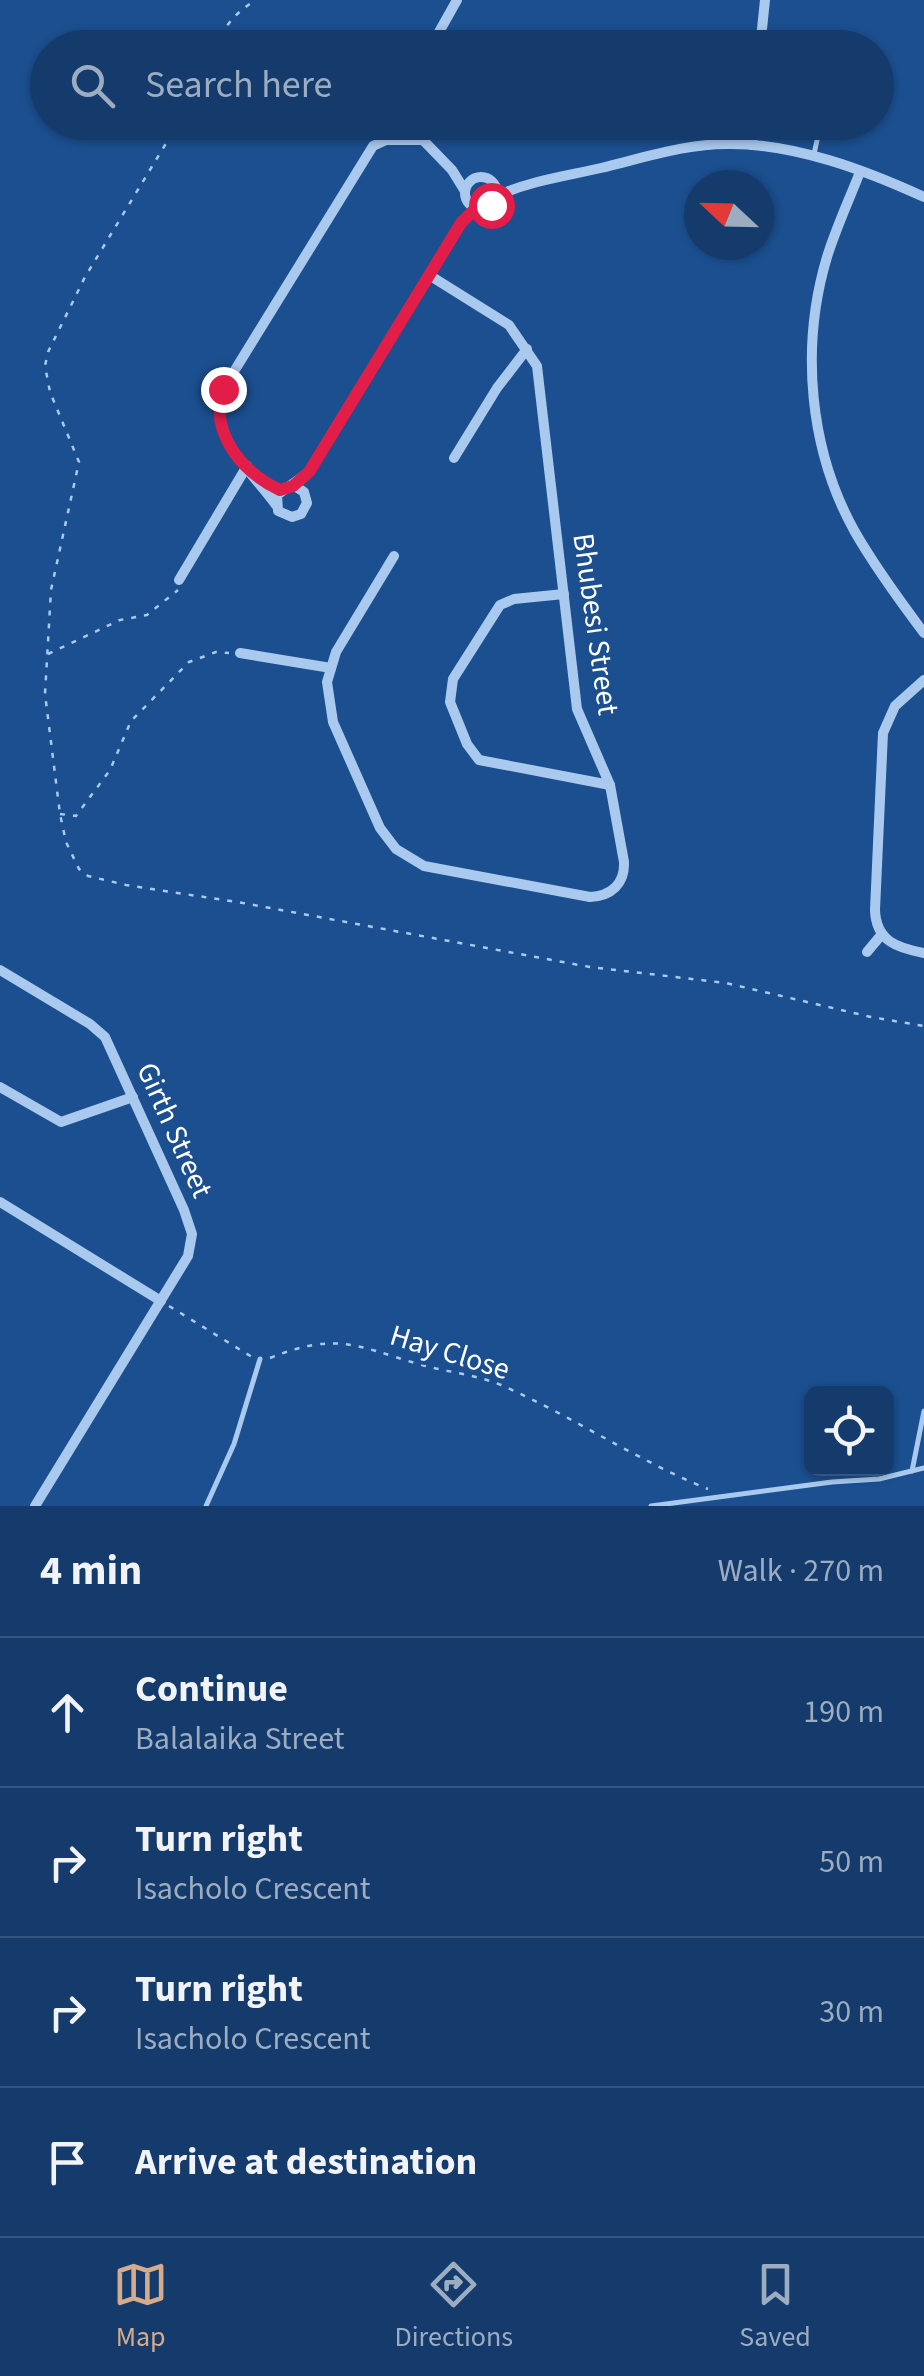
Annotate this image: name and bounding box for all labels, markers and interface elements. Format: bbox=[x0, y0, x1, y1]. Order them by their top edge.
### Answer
search box bbox=[30, 30, 894, 140]
icon: search bbox=[65, 58, 120, 113]
text: Search here bbox=[145, 58, 332, 112]
north arrow bbox=[684, 170, 774, 260]
route start bbox=[469, 183, 515, 229]
route end bbox=[201, 367, 247, 413]
street label: Bhubesi Street bbox=[561, 531, 630, 718]
street label: Girth Street bbox=[126, 1056, 223, 1205]
street label: Hay Close bbox=[385, 1314, 515, 1391]
map controls bbox=[804, 1386, 894, 1476]
button: locate bbox=[804, 1386, 894, 1476]
text: 4 min bbox=[40, 1541, 142, 1601]
text: Walk · 270 m bbox=[718, 1548, 884, 1594]
text: Continue bbox=[135, 1662, 288, 1716]
icon: ahead bbox=[40, 1685, 95, 1740]
text: 190 m bbox=[803, 1689, 884, 1735]
text: Balalaika Street bbox=[135, 1716, 345, 1762]
text: Turn right bbox=[135, 1812, 303, 1866]
icon: right bbox=[40, 1835, 95, 1890]
text: 50 m bbox=[819, 1839, 884, 1885]
text: Isacholo Crescent bbox=[135, 1866, 371, 1912]
text: Turn right bbox=[135, 1962, 303, 2016]
icon: right bbox=[40, 1985, 95, 2040]
text: 30 m bbox=[819, 1989, 884, 2035]
text: Isacholo Crescent bbox=[135, 2016, 371, 2062]
icon: arrive bbox=[40, 2135, 95, 2190]
text: Arrive at destination bbox=[135, 2135, 477, 2189]
tab: Map bbox=[113, 2257, 168, 2357]
tab: Directions bbox=[395, 2257, 513, 2357]
tab: Saved bbox=[739, 2257, 811, 2357]

